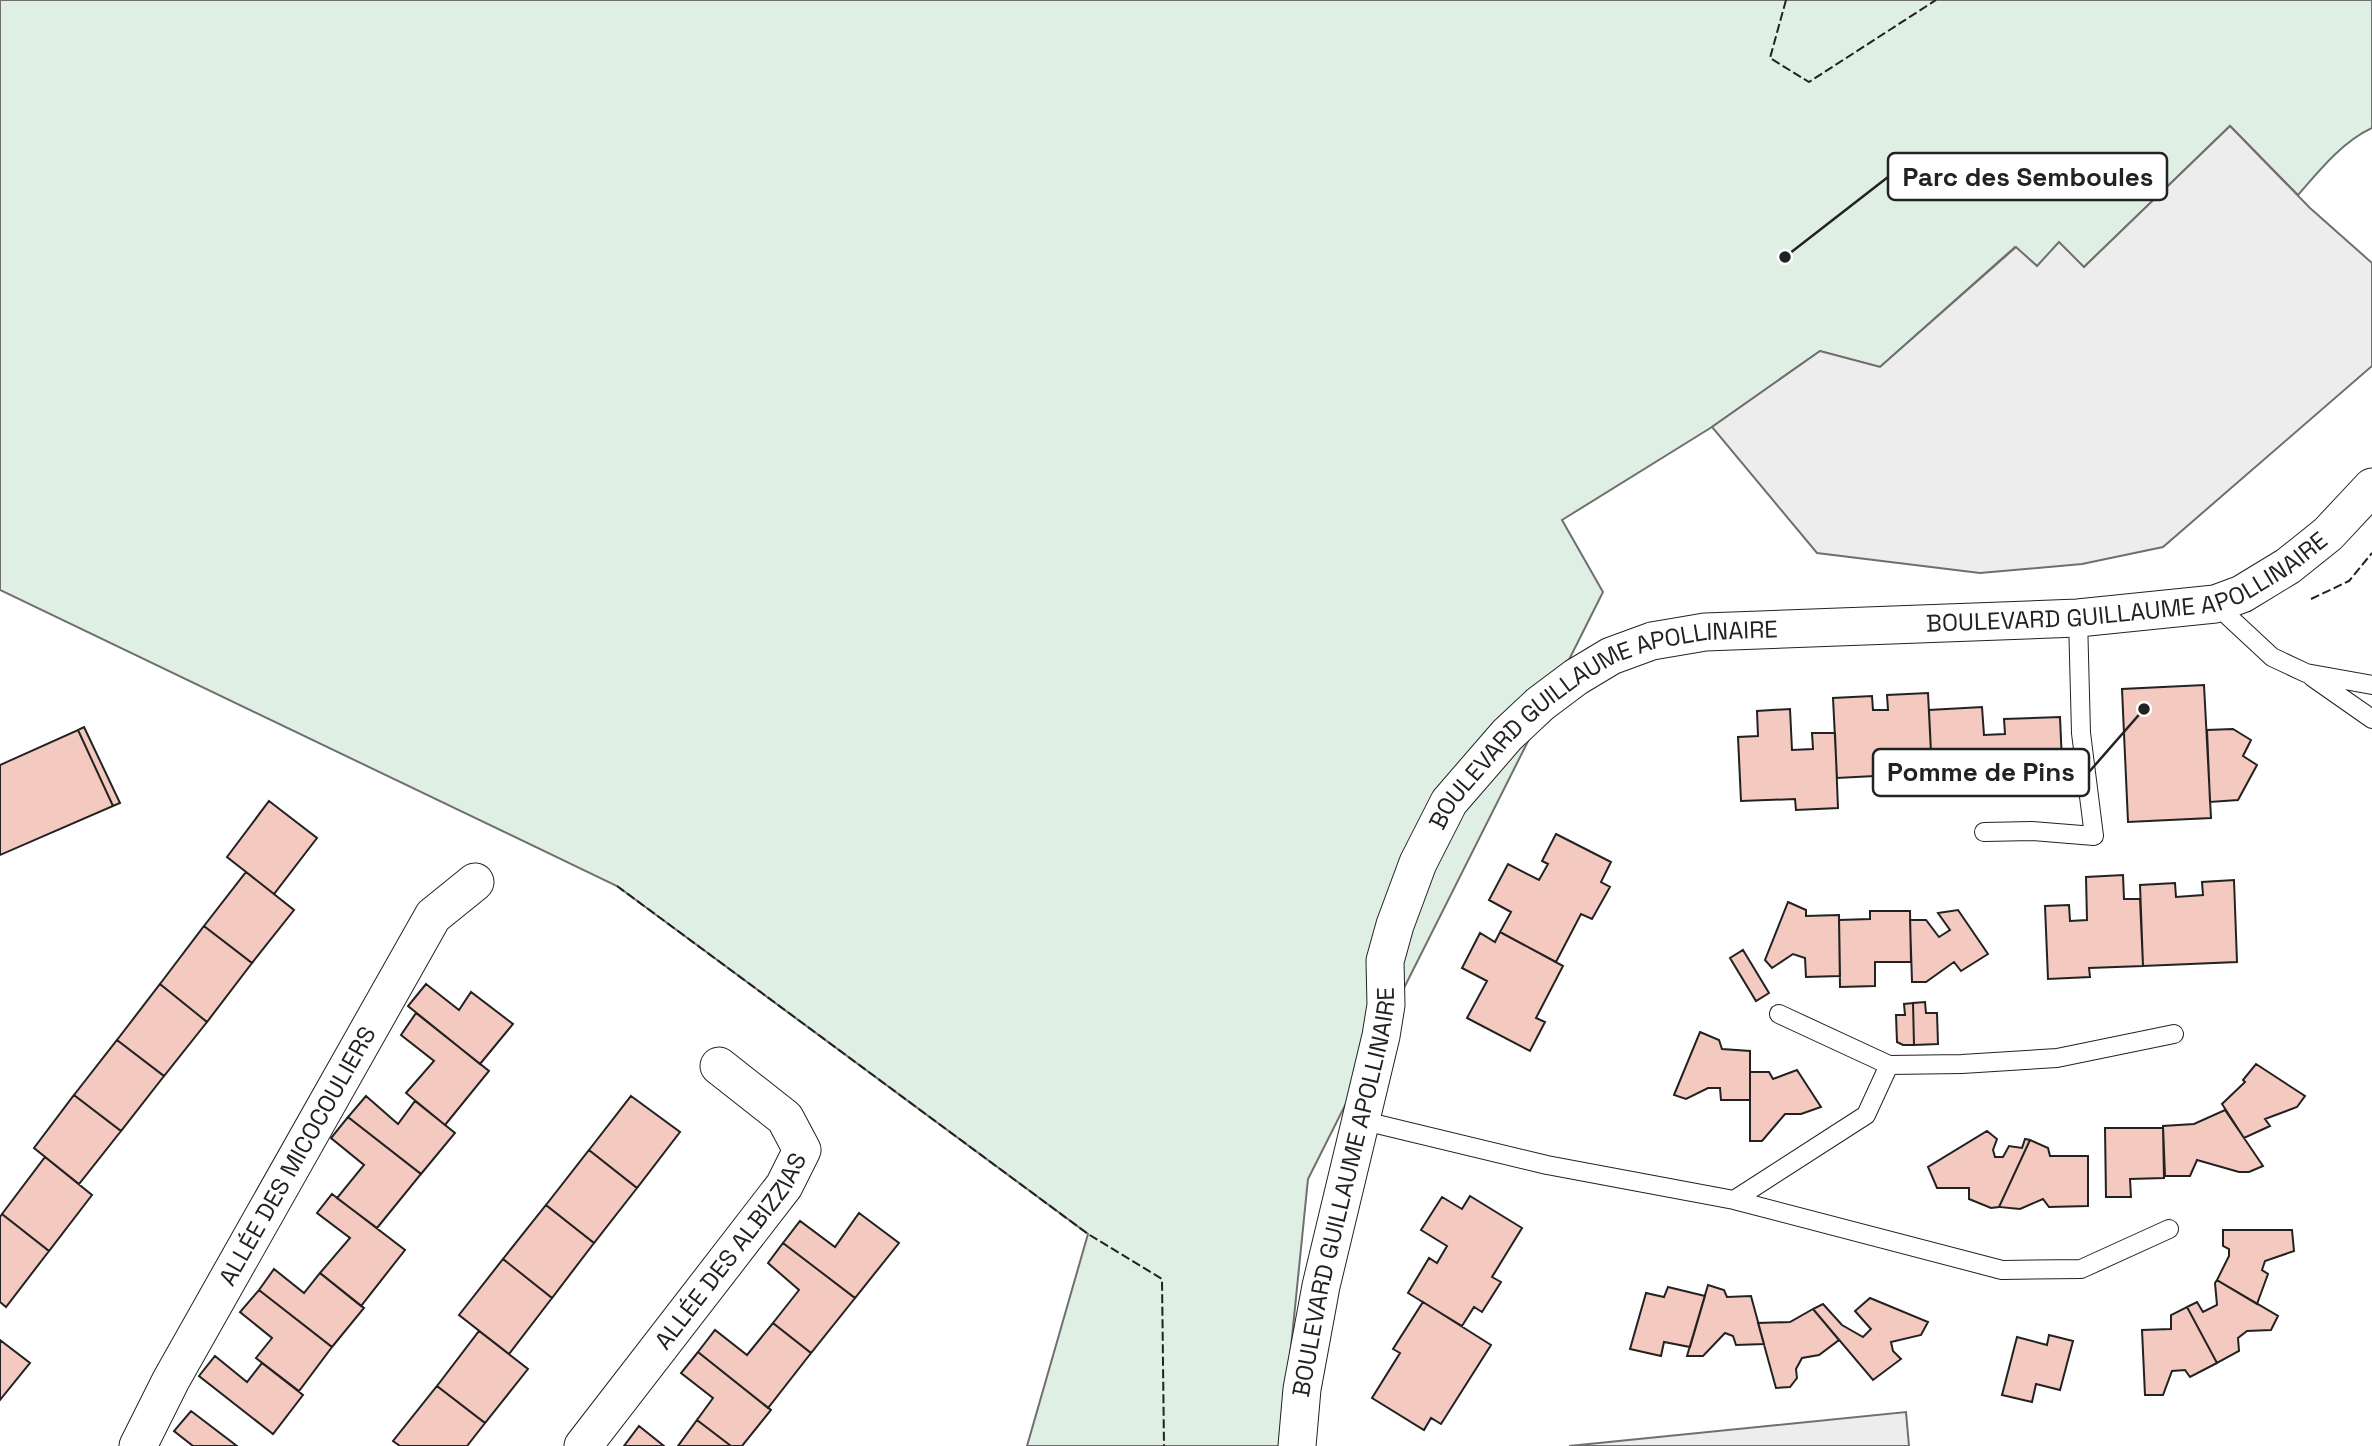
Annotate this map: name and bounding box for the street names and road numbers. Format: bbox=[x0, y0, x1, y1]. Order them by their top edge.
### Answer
street label: BOULEVARD GUILLAUME APOLLINAIRE bbox=[1925, 525, 2333, 639]
street label: BOULEVARD GUILLAUME APOLLINAIRE bbox=[1422, 613, 1778, 834]
street label: BOULEVARD GUILLAUME APOLLINAIRE bbox=[1285, 987, 1402, 1399]
street label: ALLÉE DES MICOCOULIERS bbox=[212, 1021, 383, 1291]
street label: ALLÉE DES ALBIZZIAS bbox=[647, 1147, 813, 1355]

